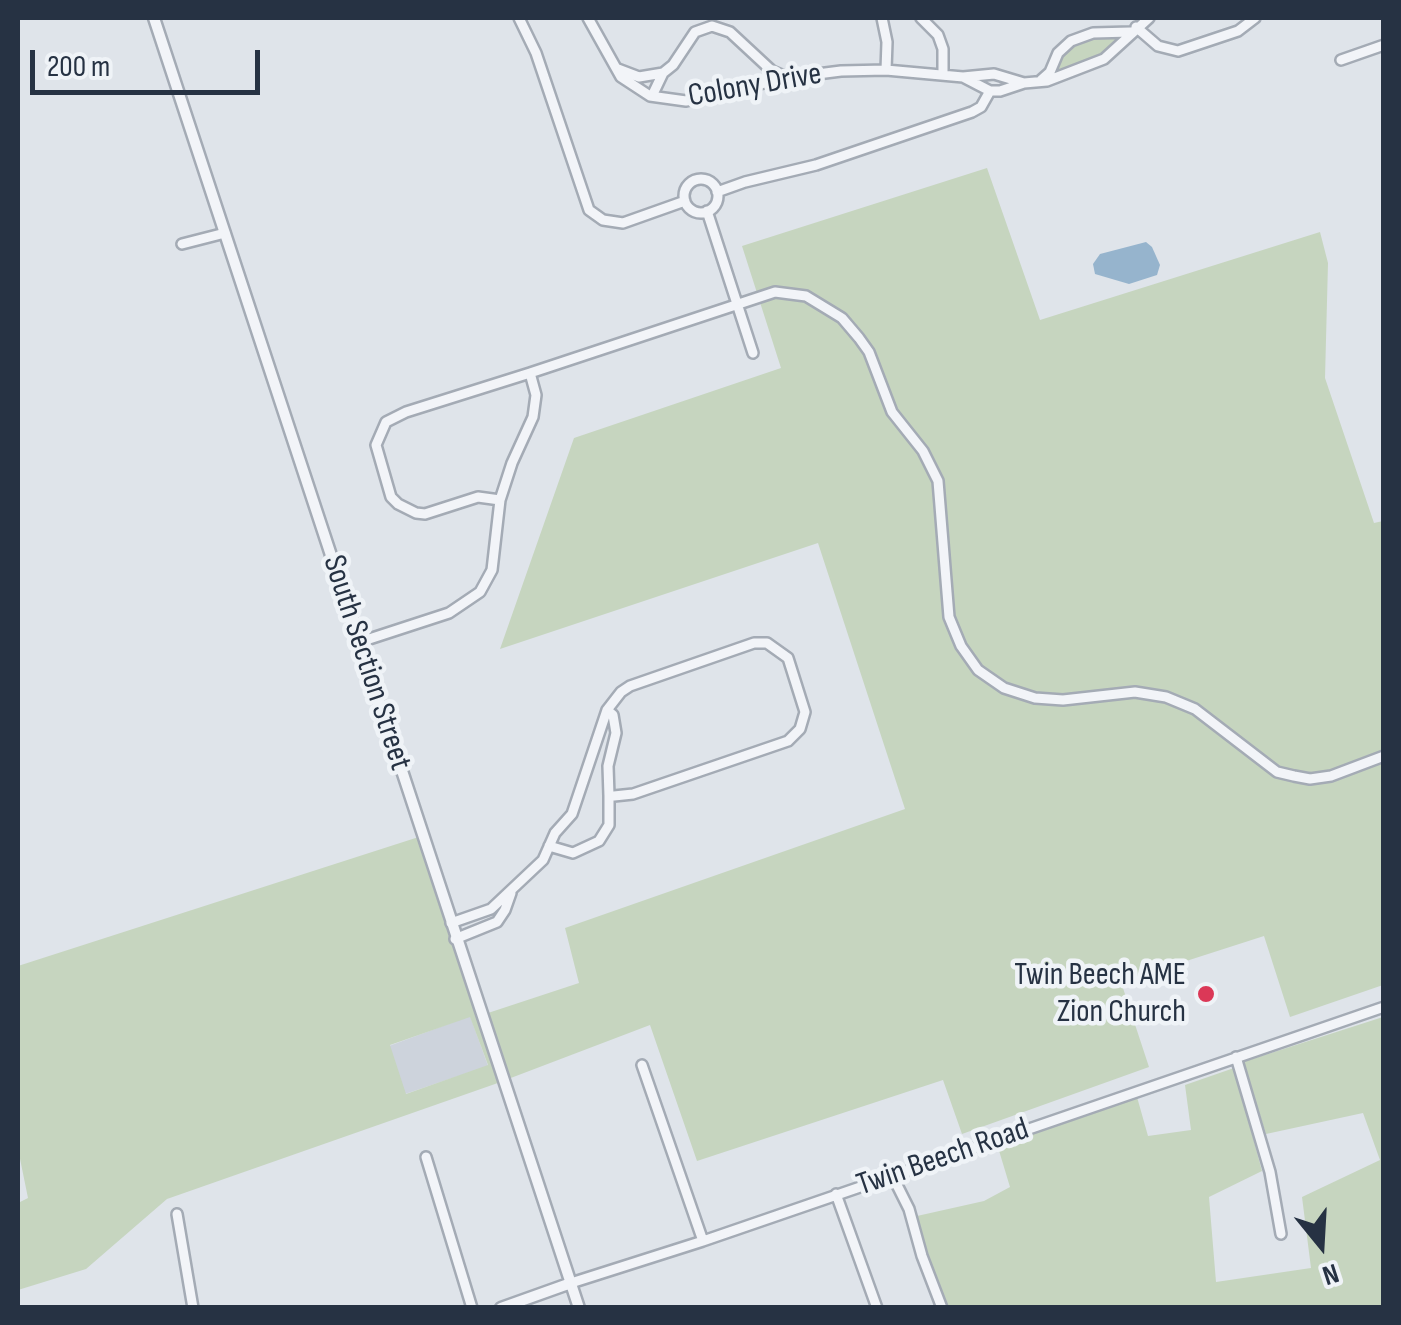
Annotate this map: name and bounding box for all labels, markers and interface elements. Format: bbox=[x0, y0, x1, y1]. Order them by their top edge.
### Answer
scale bar bbox=[35, 30, 265, 92]
text: 200 m bbox=[47, 49, 110, 85]
street label: Colony Drive bbox=[685, 55, 825, 117]
street label: South Section Street bbox=[313, 551, 419, 775]
place label: Twin Beech AME Zion Church bbox=[1014, 957, 1186, 1032]
marker: Twin Beech AME Zion Church bbox=[1195, 983, 1217, 1005]
street label: Twin Beech Road bbox=[852, 1111, 1034, 1205]
north arrow bbox=[1271, 1195, 1371, 1295]
text: N bbox=[1318, 1256, 1343, 1292]

